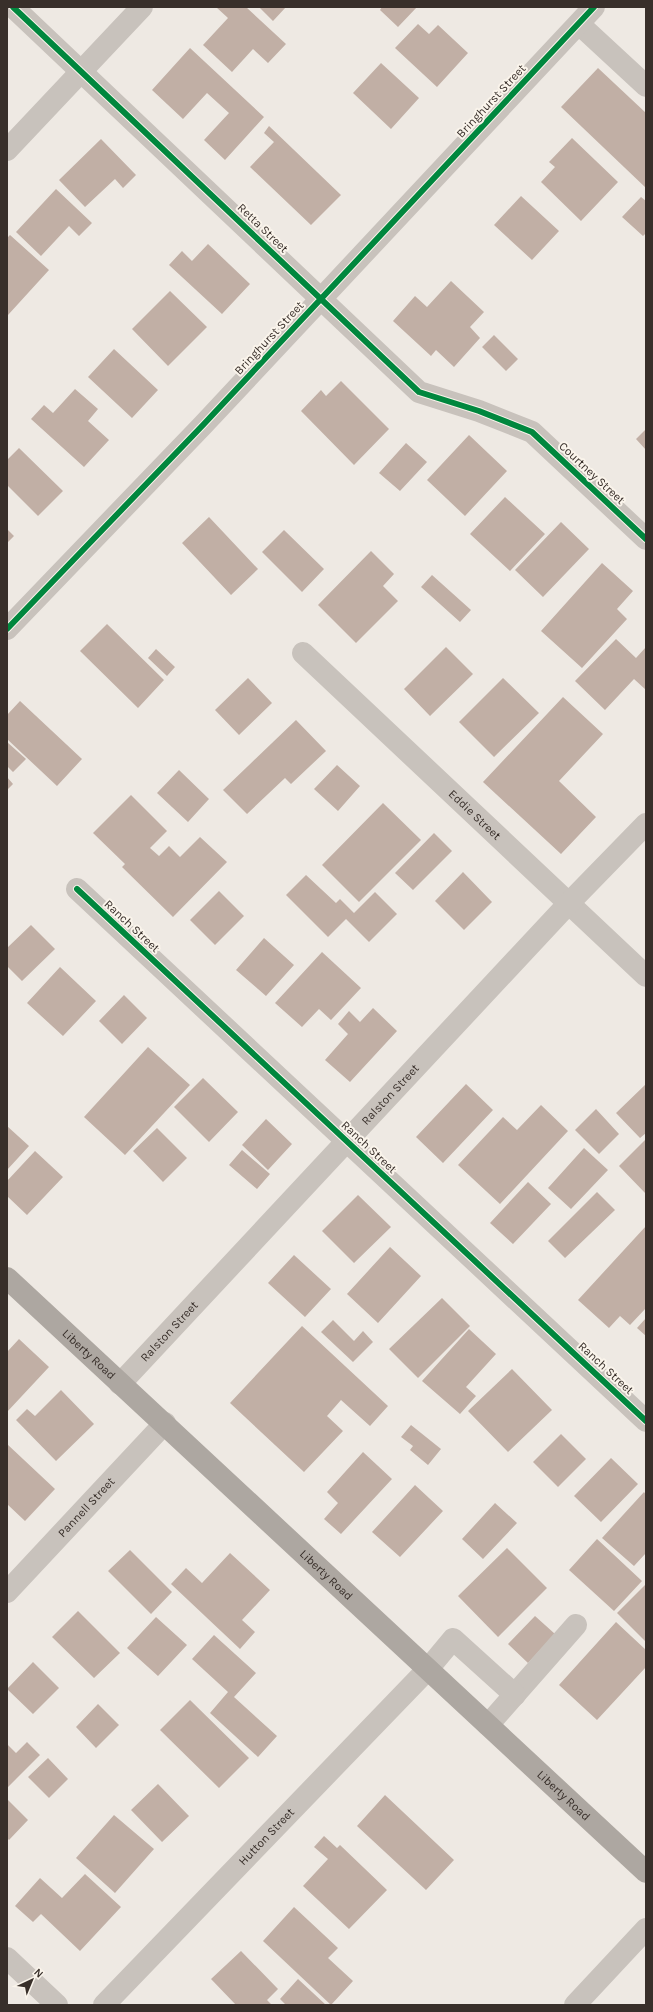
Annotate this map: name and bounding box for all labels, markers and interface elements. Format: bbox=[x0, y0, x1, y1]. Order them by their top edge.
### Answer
street label: Bringhurst Street bbox=[454, 61, 529, 140]
street label: Retta Street bbox=[235, 200, 292, 256]
street label: Bringhurst Street bbox=[232, 298, 307, 377]
street label: Courtney Street bbox=[556, 439, 628, 507]
street label: Eddie Street bbox=[446, 787, 504, 843]
street label: Ranch Street bbox=[101, 897, 163, 955]
street label: Ralston Street bbox=[359, 1061, 422, 1128]
street label: Ranch Street bbox=[338, 1118, 400, 1176]
street label: Ralston Street bbox=[137, 1298, 201, 1365]
street label: Liberty Road bbox=[60, 1326, 119, 1382]
street label: Ranch Street bbox=[575, 1339, 637, 1397]
street label: Pannell Street bbox=[55, 1474, 118, 1540]
street label: Liberty Road bbox=[297, 1547, 356, 1603]
street label: Liberty Road bbox=[534, 1767, 593, 1824]
street label: Hutton Street bbox=[236, 1805, 297, 1868]
north arrow bbox=[12, 1960, 52, 2000]
text: N bbox=[31, 1966, 46, 1981]

